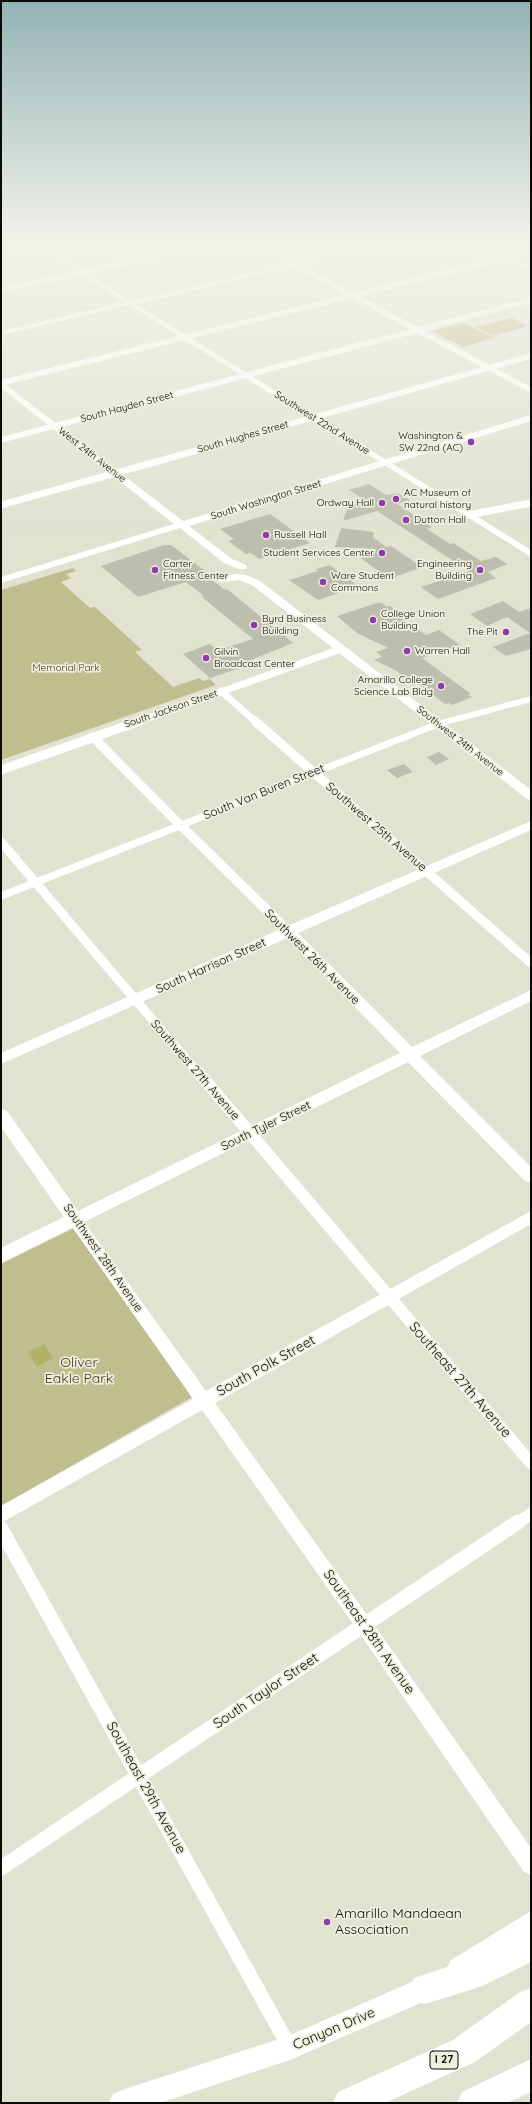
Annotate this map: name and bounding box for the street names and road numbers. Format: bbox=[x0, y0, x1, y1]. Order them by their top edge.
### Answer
street label: South Hayden Street bbox=[79, 389, 175, 425]
street label: Southwest 22nd Avenue bbox=[272, 389, 372, 457]
street label: South Hughes Street bbox=[196, 418, 290, 456]
street label: West 24th Avenue bbox=[56, 425, 128, 485]
street label: South Washington Street bbox=[209, 478, 323, 522]
street label: South Jackson Street bbox=[123, 687, 219, 731]
street label: Southwest 24th Avenue bbox=[414, 703, 506, 779]
street label: South Van Buren Street bbox=[201, 761, 327, 823]
street label: Southwest 25th Avenue bbox=[323, 779, 429, 875]
street label: Southwest 26th Avenue bbox=[261, 906, 363, 1008]
street label: South Harrison Street bbox=[154, 935, 268, 997]
street label: Southwest 27th Avenue bbox=[147, 1017, 243, 1123]
street label: South Tyler Street bbox=[219, 1098, 313, 1154]
street label: Southwest 28th Avenue bbox=[60, 1201, 146, 1315]
street label: Southeast 27th Avenue bbox=[405, 1319, 515, 1441]
street label: South Polk Street bbox=[214, 1332, 318, 1400]
street label: Southeast 28th Avenue bbox=[320, 1566, 418, 1698]
street label: South Taylor Street bbox=[210, 1650, 322, 1732]
street label: Southeast 29th Avenue bbox=[103, 1719, 189, 1857]
street label: Canyon Drive bbox=[290, 2004, 378, 2054]
road number: I 27 bbox=[430, 2051, 458, 2069]

